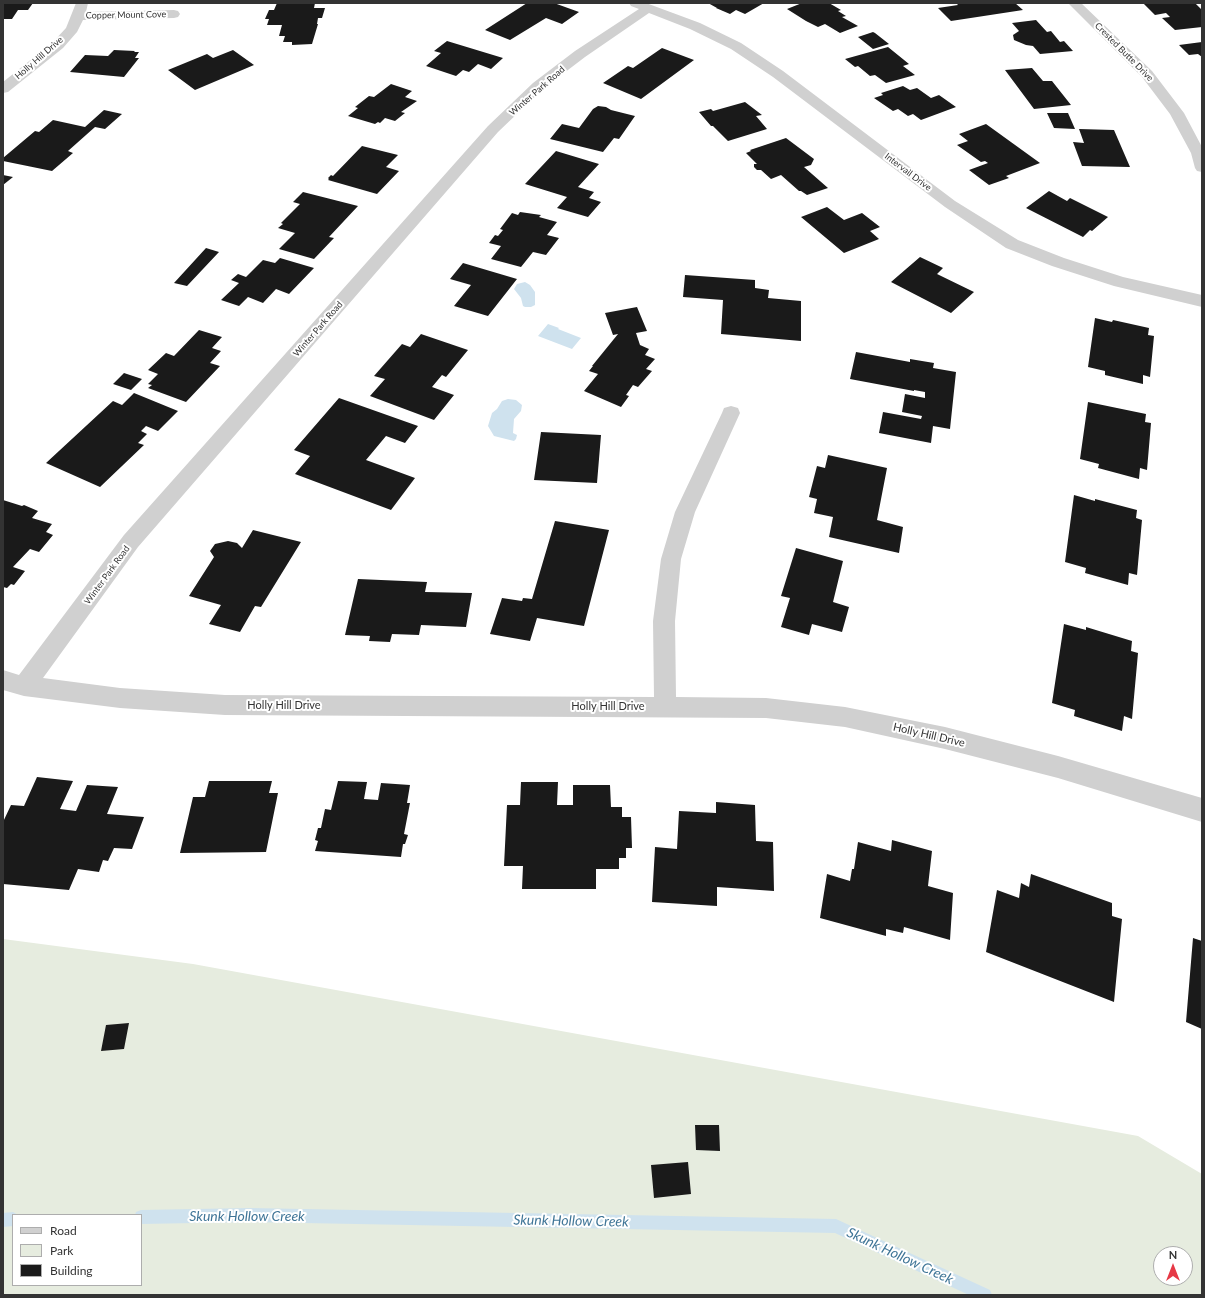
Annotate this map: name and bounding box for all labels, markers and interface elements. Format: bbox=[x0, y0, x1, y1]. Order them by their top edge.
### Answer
street label: Copper Mount Cove bbox=[86, 9, 166, 21]
street label: Crested Butte Drive bbox=[1092, 20, 1156, 84]
street label: Holly Hill Drive bbox=[13, 34, 65, 82]
street label: Winter Park Road bbox=[507, 64, 567, 118]
street label: Intervail Drive bbox=[883, 151, 933, 193]
street label: Winter Park Road bbox=[291, 299, 345, 359]
street label: Winter Park Road bbox=[82, 544, 132, 606]
street label: Holly Hill Drive bbox=[247, 698, 321, 712]
street label: Holly Hill Drive bbox=[571, 699, 645, 713]
street label: Holly Hill Drive bbox=[892, 720, 966, 750]
water label: Skunk Hollow Creek bbox=[189, 1208, 305, 1224]
water label: Skunk Hollow Creek bbox=[513, 1212, 629, 1230]
legend bbox=[12, 1214, 142, 1286]
text: Road bbox=[50, 1223, 77, 1238]
water label: Skunk Hollow Creek bbox=[844, 1224, 956, 1288]
text: Park bbox=[50, 1243, 73, 1258]
north arrow bbox=[1153, 1246, 1193, 1286]
text: N bbox=[1169, 1248, 1177, 1261]
text: Building bbox=[50, 1263, 93, 1278]

